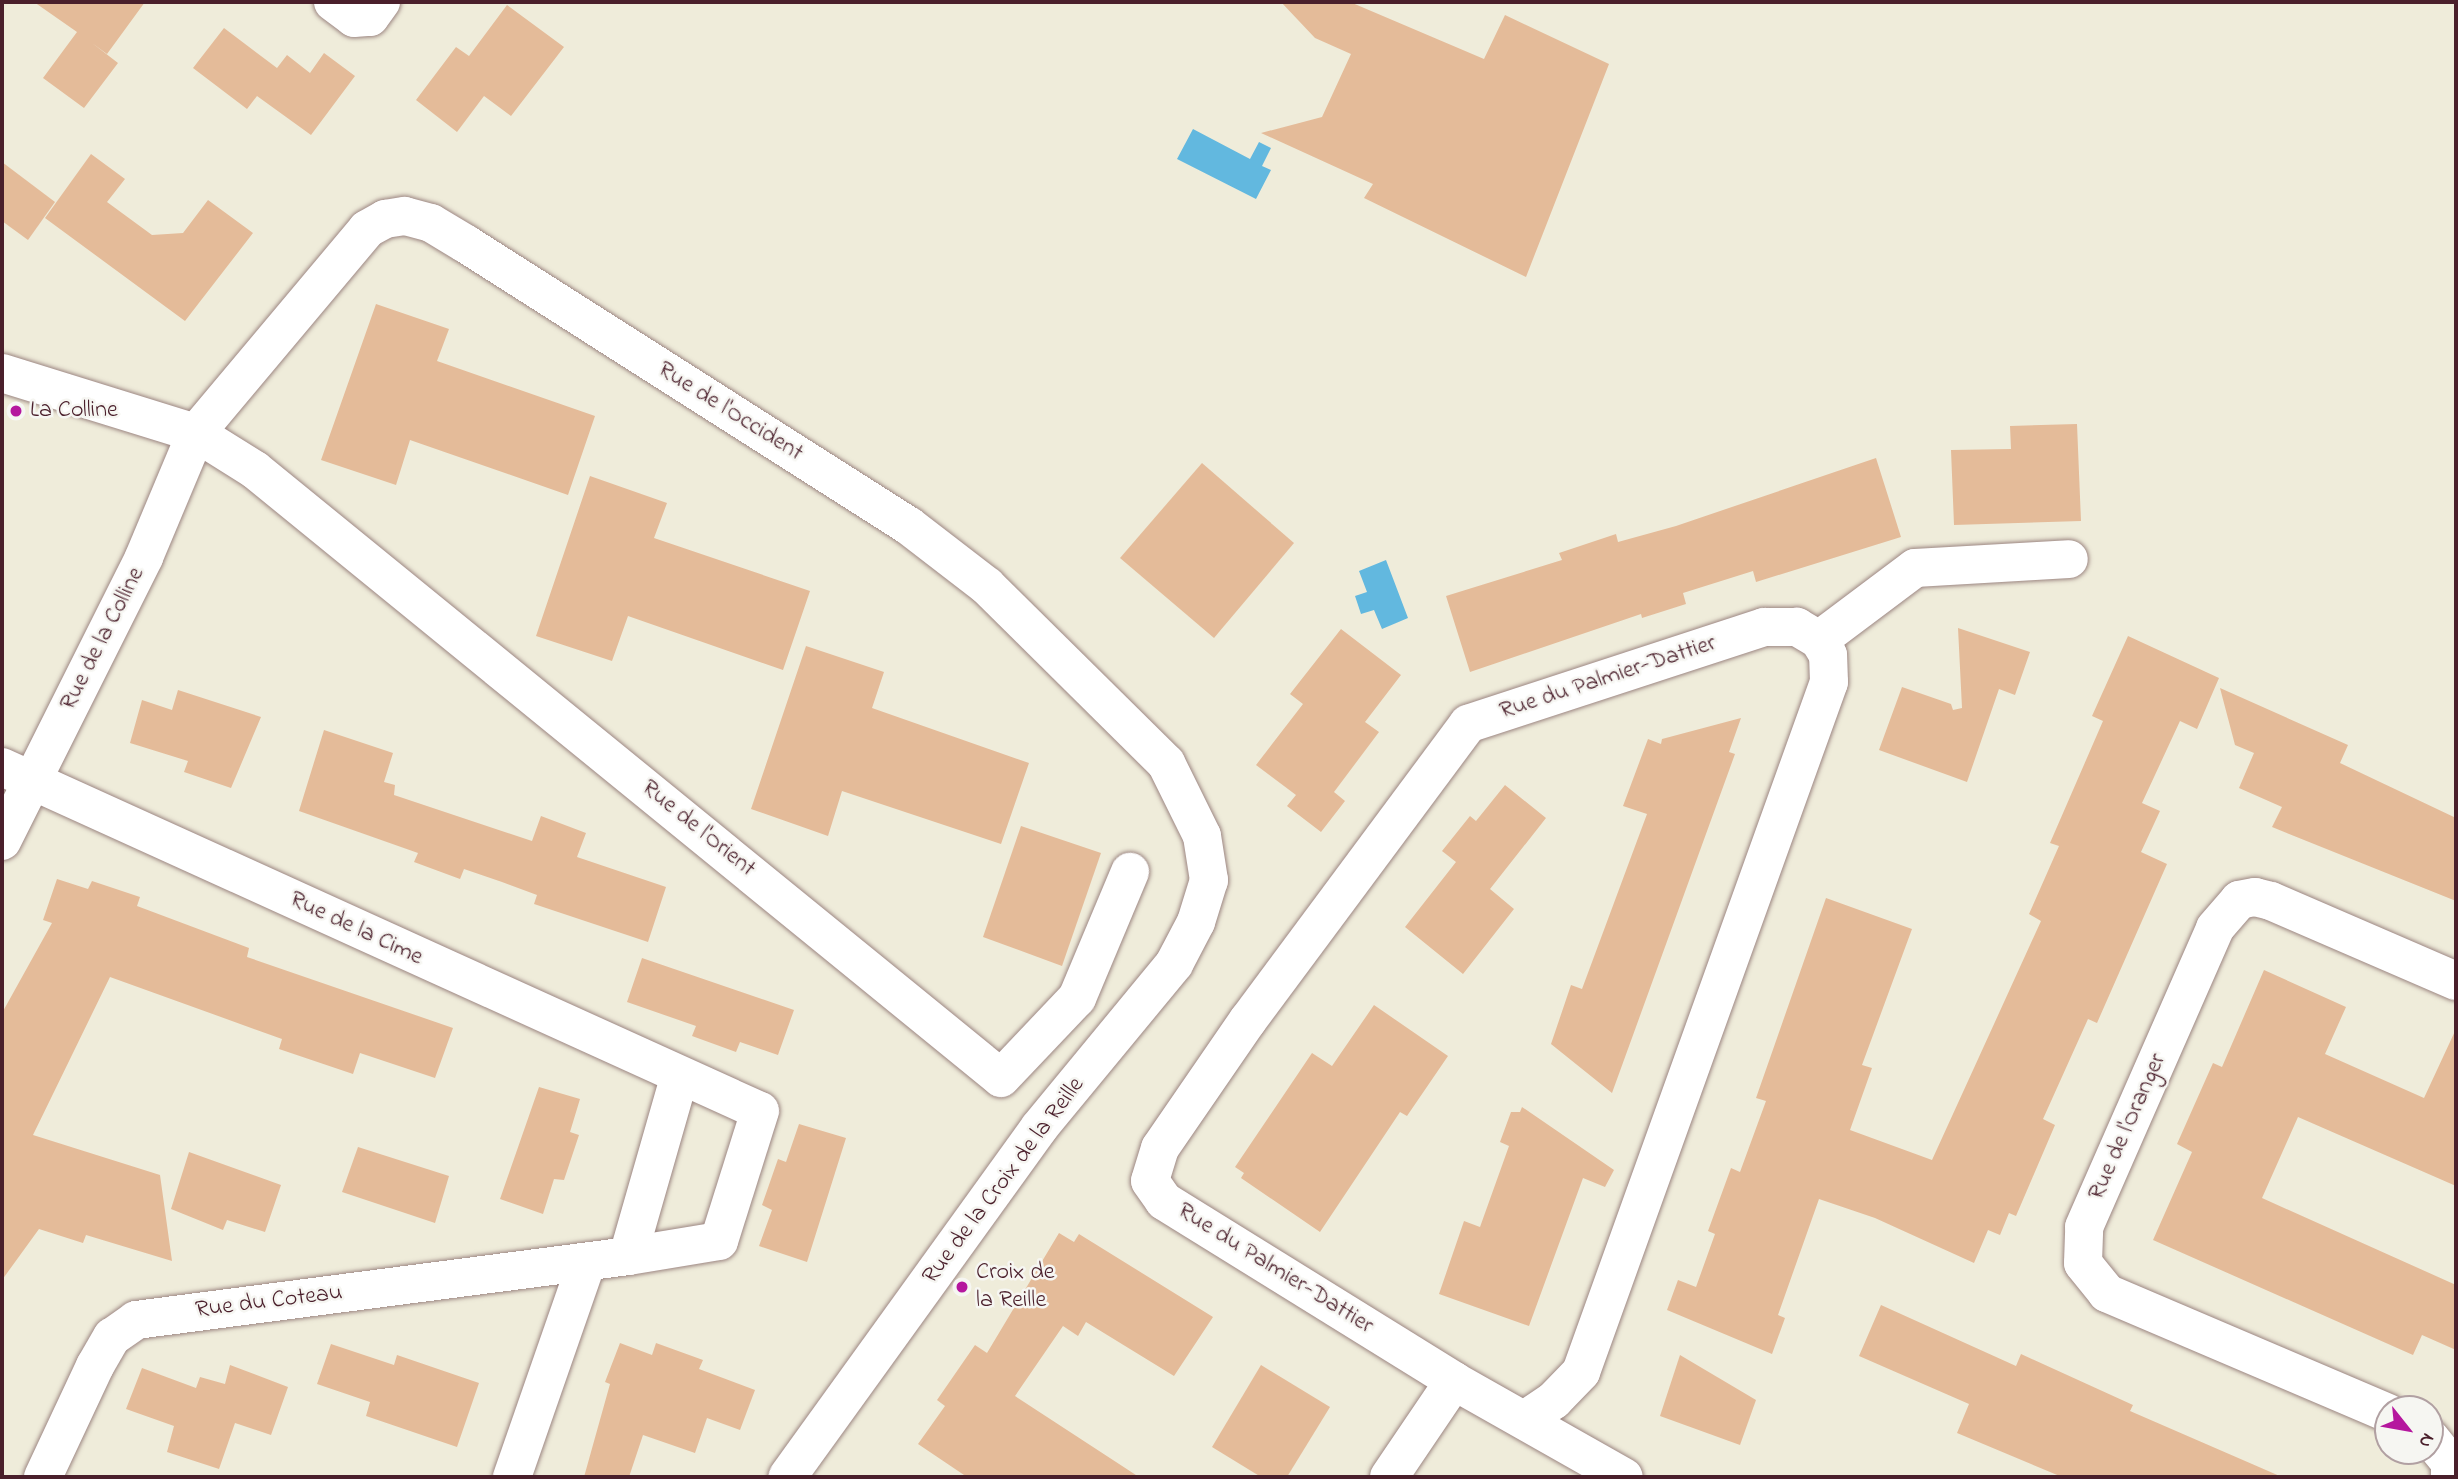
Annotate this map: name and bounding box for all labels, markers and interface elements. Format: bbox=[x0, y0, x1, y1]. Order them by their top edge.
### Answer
street label: Rue de l'Occident bbox=[652, 356, 808, 468]
place label: La Colline bbox=[30, 397, 118, 425]
marker: La Colline bbox=[8, 403, 24, 419]
street label: Rue de la Colline bbox=[55, 563, 151, 715]
street label: Rue du Palmier-Dattier bbox=[1496, 629, 1720, 727]
street label: Rue de l'Orient bbox=[635, 774, 761, 884]
street label: Rue de la Cime bbox=[285, 886, 427, 972]
street label: Rue de l'Oranger bbox=[2083, 1049, 2173, 1205]
street label: Rue de la Croix de la Reille bbox=[917, 1072, 1091, 1290]
street label: Rue du Palmier-Dattier bbox=[1172, 1197, 1378, 1341]
place label: Croix de la Reille bbox=[976, 1259, 1054, 1315]
street label: Rue du Coteau bbox=[194, 1279, 344, 1325]
marker: Croix de la Reille bbox=[954, 1279, 970, 1295]
north arrow bbox=[2374, 1395, 2444, 1465]
text: N bbox=[2411, 1428, 2441, 1452]

